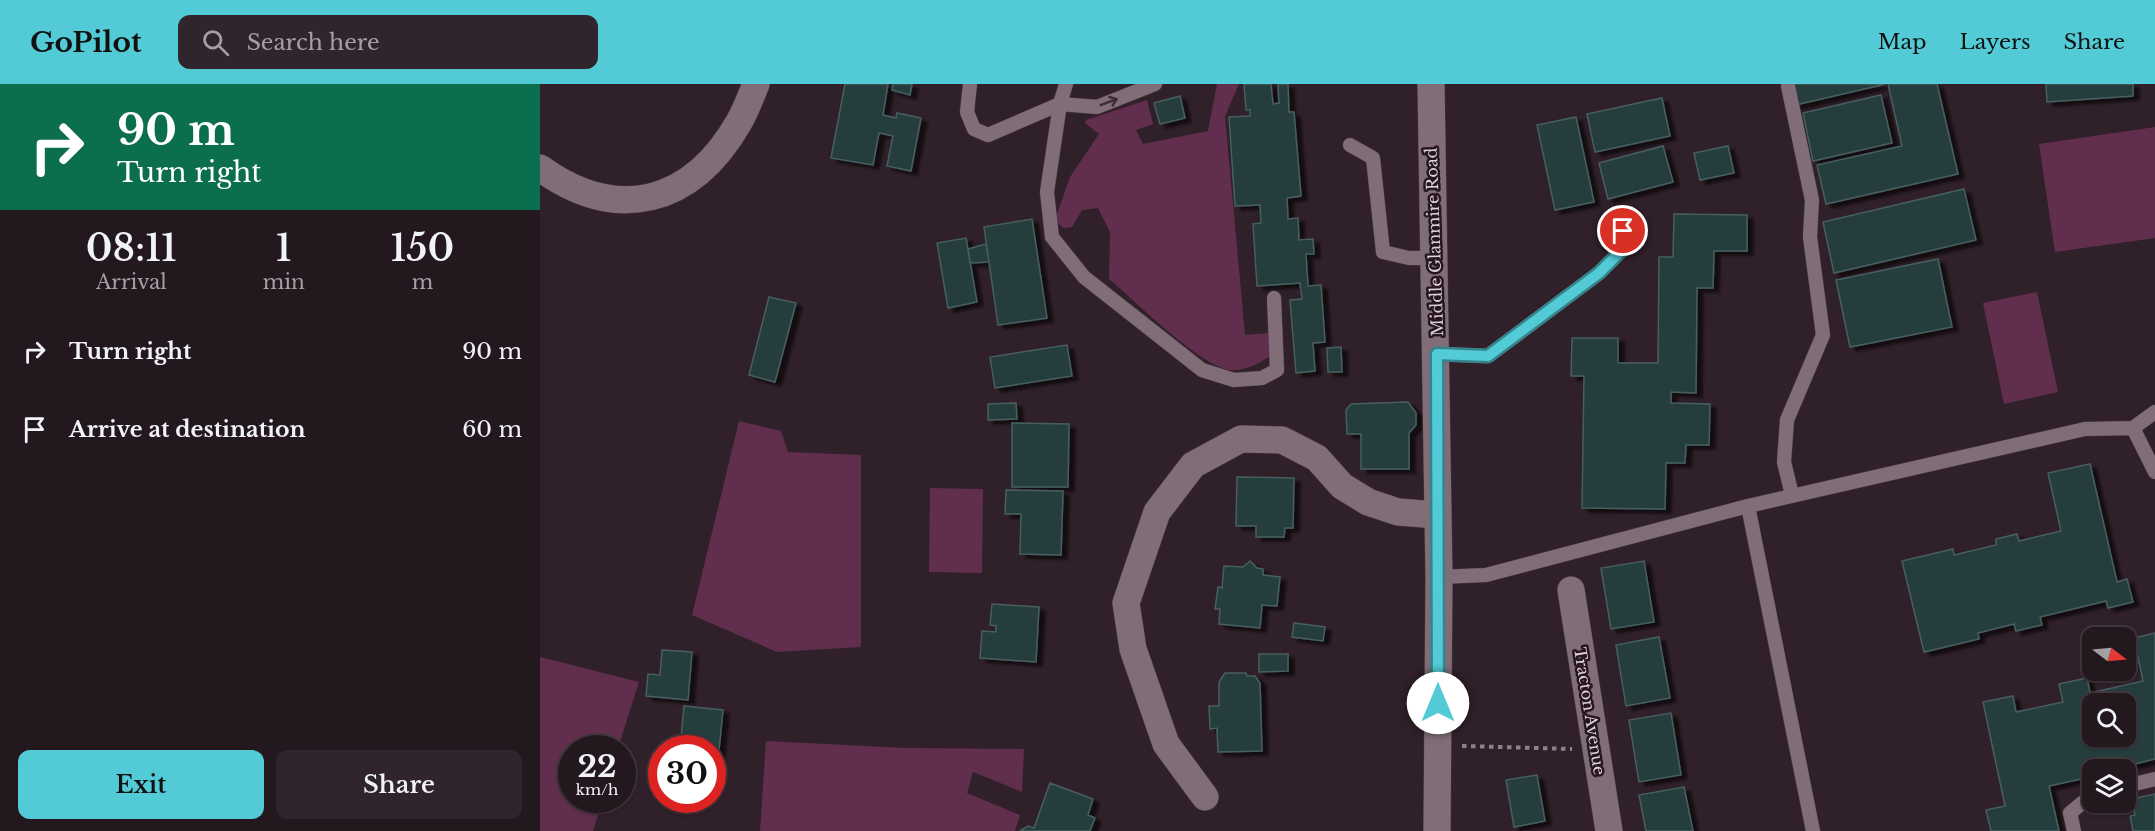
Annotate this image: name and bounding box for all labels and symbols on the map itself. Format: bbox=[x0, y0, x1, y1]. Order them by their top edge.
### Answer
one-way arrow bbox=[1099, 96, 1118, 107]
street label: Middle Glanmire Road bbox=[1421, 147, 1447, 337]
pin bbox=[1597, 205, 1648, 256]
north arrow bbox=[2082, 627, 2136, 681]
street label: Tracton Avenue bbox=[1570, 646, 1610, 776]
position arrow bbox=[1406, 671, 1470, 735]
speed limit sign: 30 bbox=[648, 735, 726, 813]

